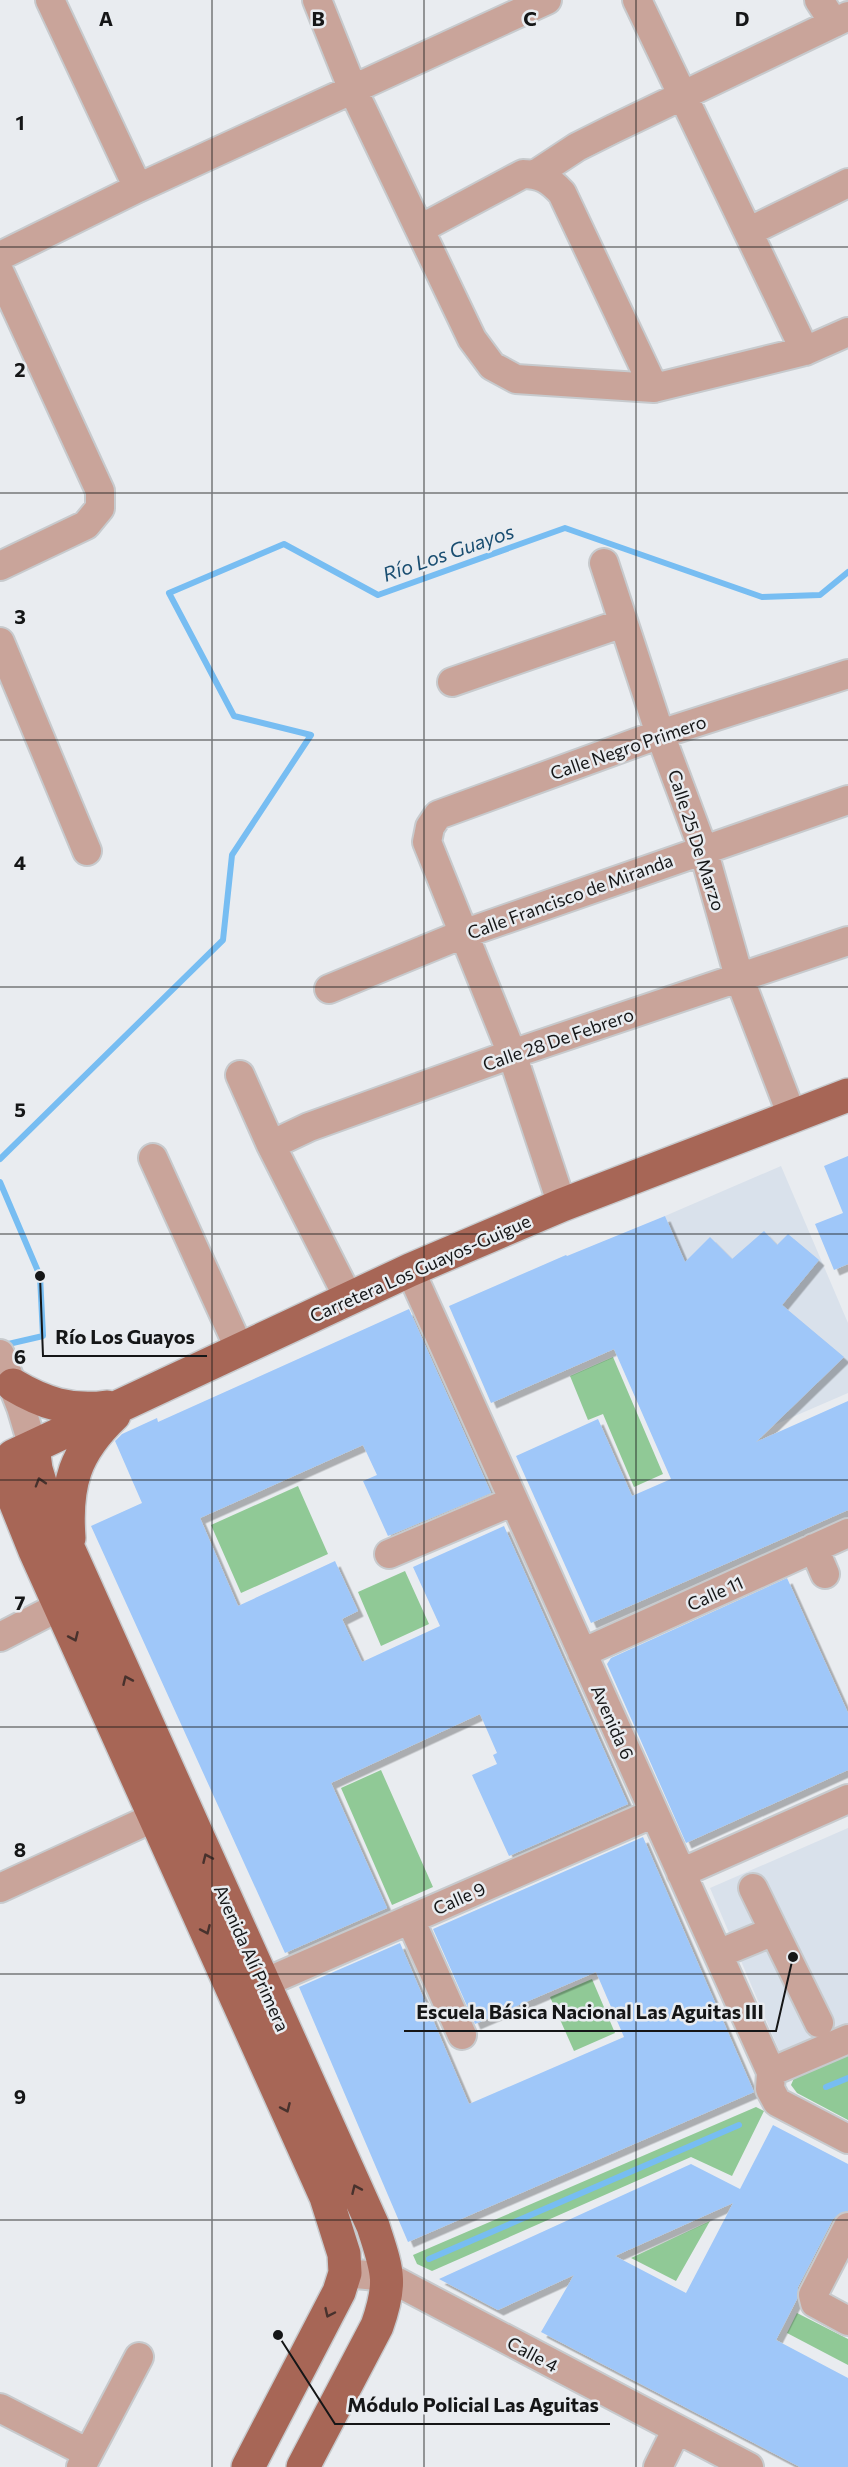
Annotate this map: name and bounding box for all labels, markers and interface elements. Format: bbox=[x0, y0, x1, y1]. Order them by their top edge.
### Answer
text: A bbox=[99, 6, 113, 30]
text: B bbox=[311, 6, 325, 30]
text: C bbox=[523, 6, 537, 30]
text: D bbox=[735, 6, 749, 30]
text: 1 bbox=[15, 110, 25, 134]
text: 2 bbox=[14, 357, 26, 381]
water label: Río Los Guayos bbox=[379, 518, 517, 586]
text: 3 bbox=[14, 604, 26, 628]
street label: Calle Negro Primero bbox=[547, 710, 709, 784]
street label: Calle 25 De Marzo bbox=[664, 767, 730, 913]
street label: Calle Francisco de Miranda bbox=[464, 849, 676, 943]
text: 4 bbox=[14, 850, 26, 874]
street label: Calle 28 De Febrero bbox=[480, 1003, 636, 1075]
text: 5 bbox=[14, 1097, 26, 1121]
street label: Carretera Los Guayos-Guigue bbox=[306, 1209, 534, 1327]
callout: Río Los Guayos bbox=[43, 1318, 207, 1356]
text: Río Los Guayos bbox=[55, 1324, 195, 1348]
text: 6 bbox=[14, 1344, 26, 1368]
one-way arrow bbox=[35, 1477, 47, 1488]
street label: Calle 11 bbox=[683, 1571, 747, 1615]
text: 7 bbox=[15, 1590, 26, 1614]
one-way arrow bbox=[67, 1631, 79, 1642]
one-way arrow bbox=[123, 1675, 135, 1686]
street label: Avenida 6 bbox=[587, 1681, 639, 1763]
text: 8 bbox=[14, 1837, 26, 1861]
one-way arrow bbox=[203, 1853, 215, 1864]
street label: Calle 9 bbox=[430, 1877, 488, 1919]
street label: Avenida Alí Primera bbox=[210, 1881, 294, 2035]
one-way arrow bbox=[199, 1923, 211, 1934]
callout: Escuela Básica Nacional Las Aguitas III bbox=[404, 1993, 776, 2031]
text: Escuela Básica Nacional Las Aguitas III bbox=[416, 1999, 764, 2023]
text: 9 bbox=[14, 2084, 26, 2108]
one-way arrow bbox=[279, 2101, 291, 2112]
one-way arrow bbox=[351, 2184, 363, 2195]
one-way arrow bbox=[325, 2307, 337, 2318]
street label: Calle 4 bbox=[504, 2331, 562, 2377]
callout: Módulo Policial Las Aguitas bbox=[335, 2386, 610, 2424]
text: Módulo Policial Las Aguitas bbox=[347, 2392, 599, 2416]

